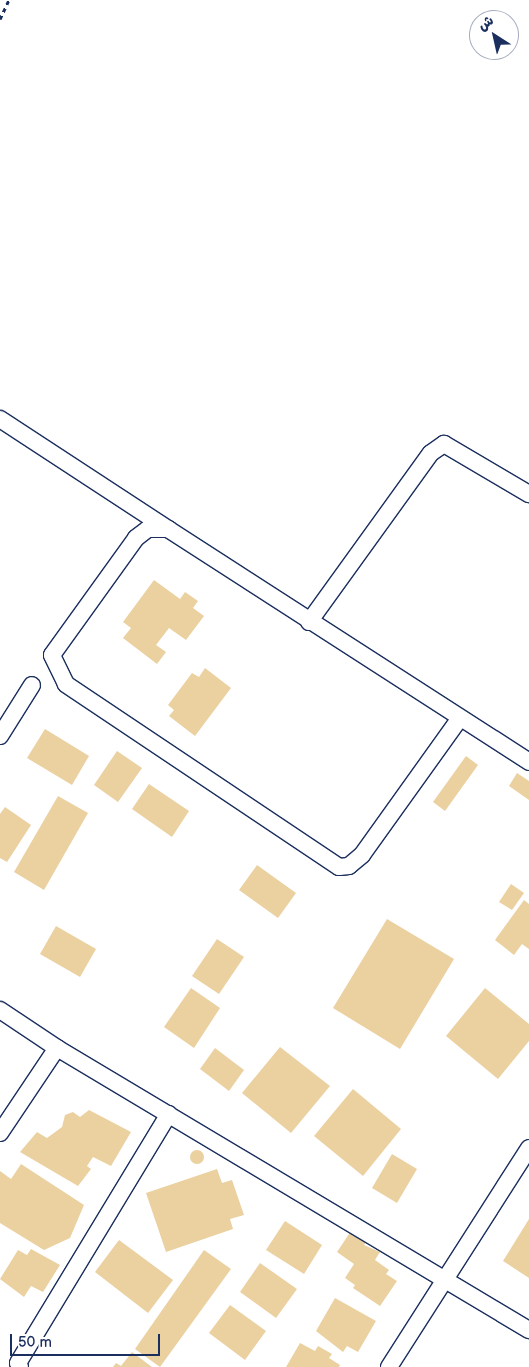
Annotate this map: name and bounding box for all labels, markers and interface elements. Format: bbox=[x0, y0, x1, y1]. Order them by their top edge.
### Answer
north arrow bbox=[469, 10, 519, 60]
text: ش bbox=[474, 12, 497, 35]
scale bar bbox=[12, 1324, 162, 1356]
text: 50 m bbox=[18, 1333, 52, 1352]

